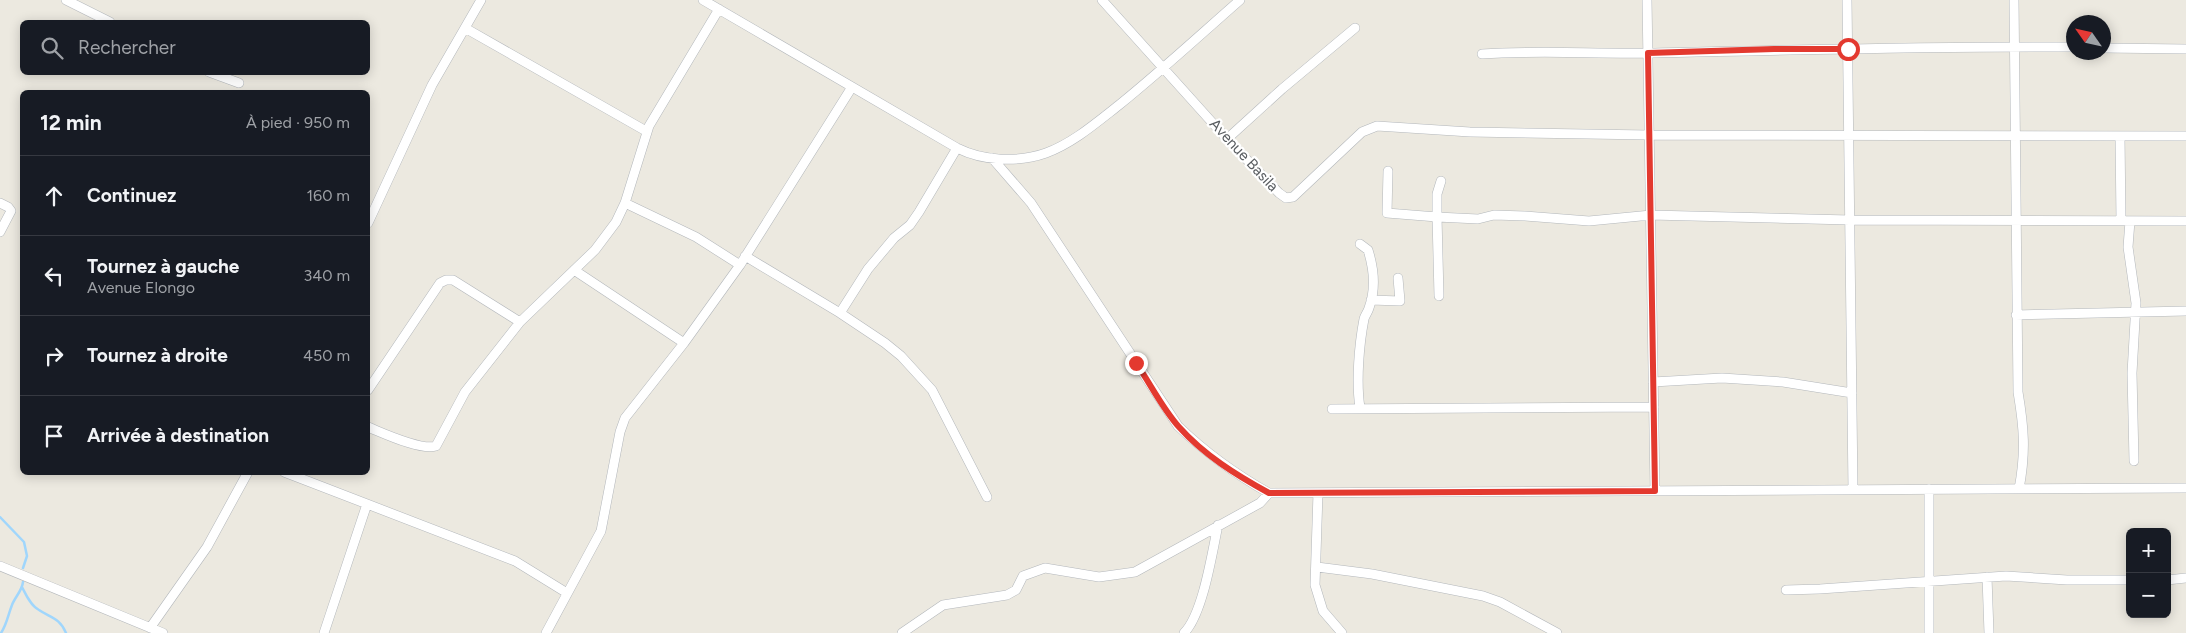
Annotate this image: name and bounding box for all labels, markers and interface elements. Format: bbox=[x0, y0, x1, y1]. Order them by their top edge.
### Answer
north arrow bbox=[2066, 15, 2111, 60]
search box bbox=[20, 20, 370, 75]
icon: search bbox=[38, 34, 66, 62]
text: Rechercher bbox=[78, 36, 176, 59]
route start bbox=[1837, 38, 1860, 61]
text: 12 min bbox=[40, 110, 102, 135]
text: À pied · 950 m bbox=[246, 113, 350, 132]
street label: Avenue Basila bbox=[1206, 115, 1282, 195]
icon: ahead bbox=[40, 182, 68, 210]
text: Continuez bbox=[87, 184, 176, 207]
text: 160 m bbox=[307, 186, 350, 205]
text: Tournez à gauche bbox=[87, 255, 239, 278]
icon: left bbox=[40, 262, 68, 290]
text: 340 m bbox=[304, 266, 350, 285]
text: Avenue Elongo bbox=[87, 278, 195, 297]
icon: right bbox=[40, 342, 68, 370]
text: Tournez à droite bbox=[87, 344, 228, 367]
text: 450 m bbox=[303, 346, 350, 365]
route end bbox=[1125, 352, 1148, 375]
icon: arrive bbox=[40, 422, 68, 450]
text: Arrivée à destination bbox=[87, 424, 269, 447]
map controls bbox=[2126, 528, 2171, 618]
button: + bbox=[2126, 528, 2171, 573]
button: − bbox=[2126, 573, 2171, 618]

